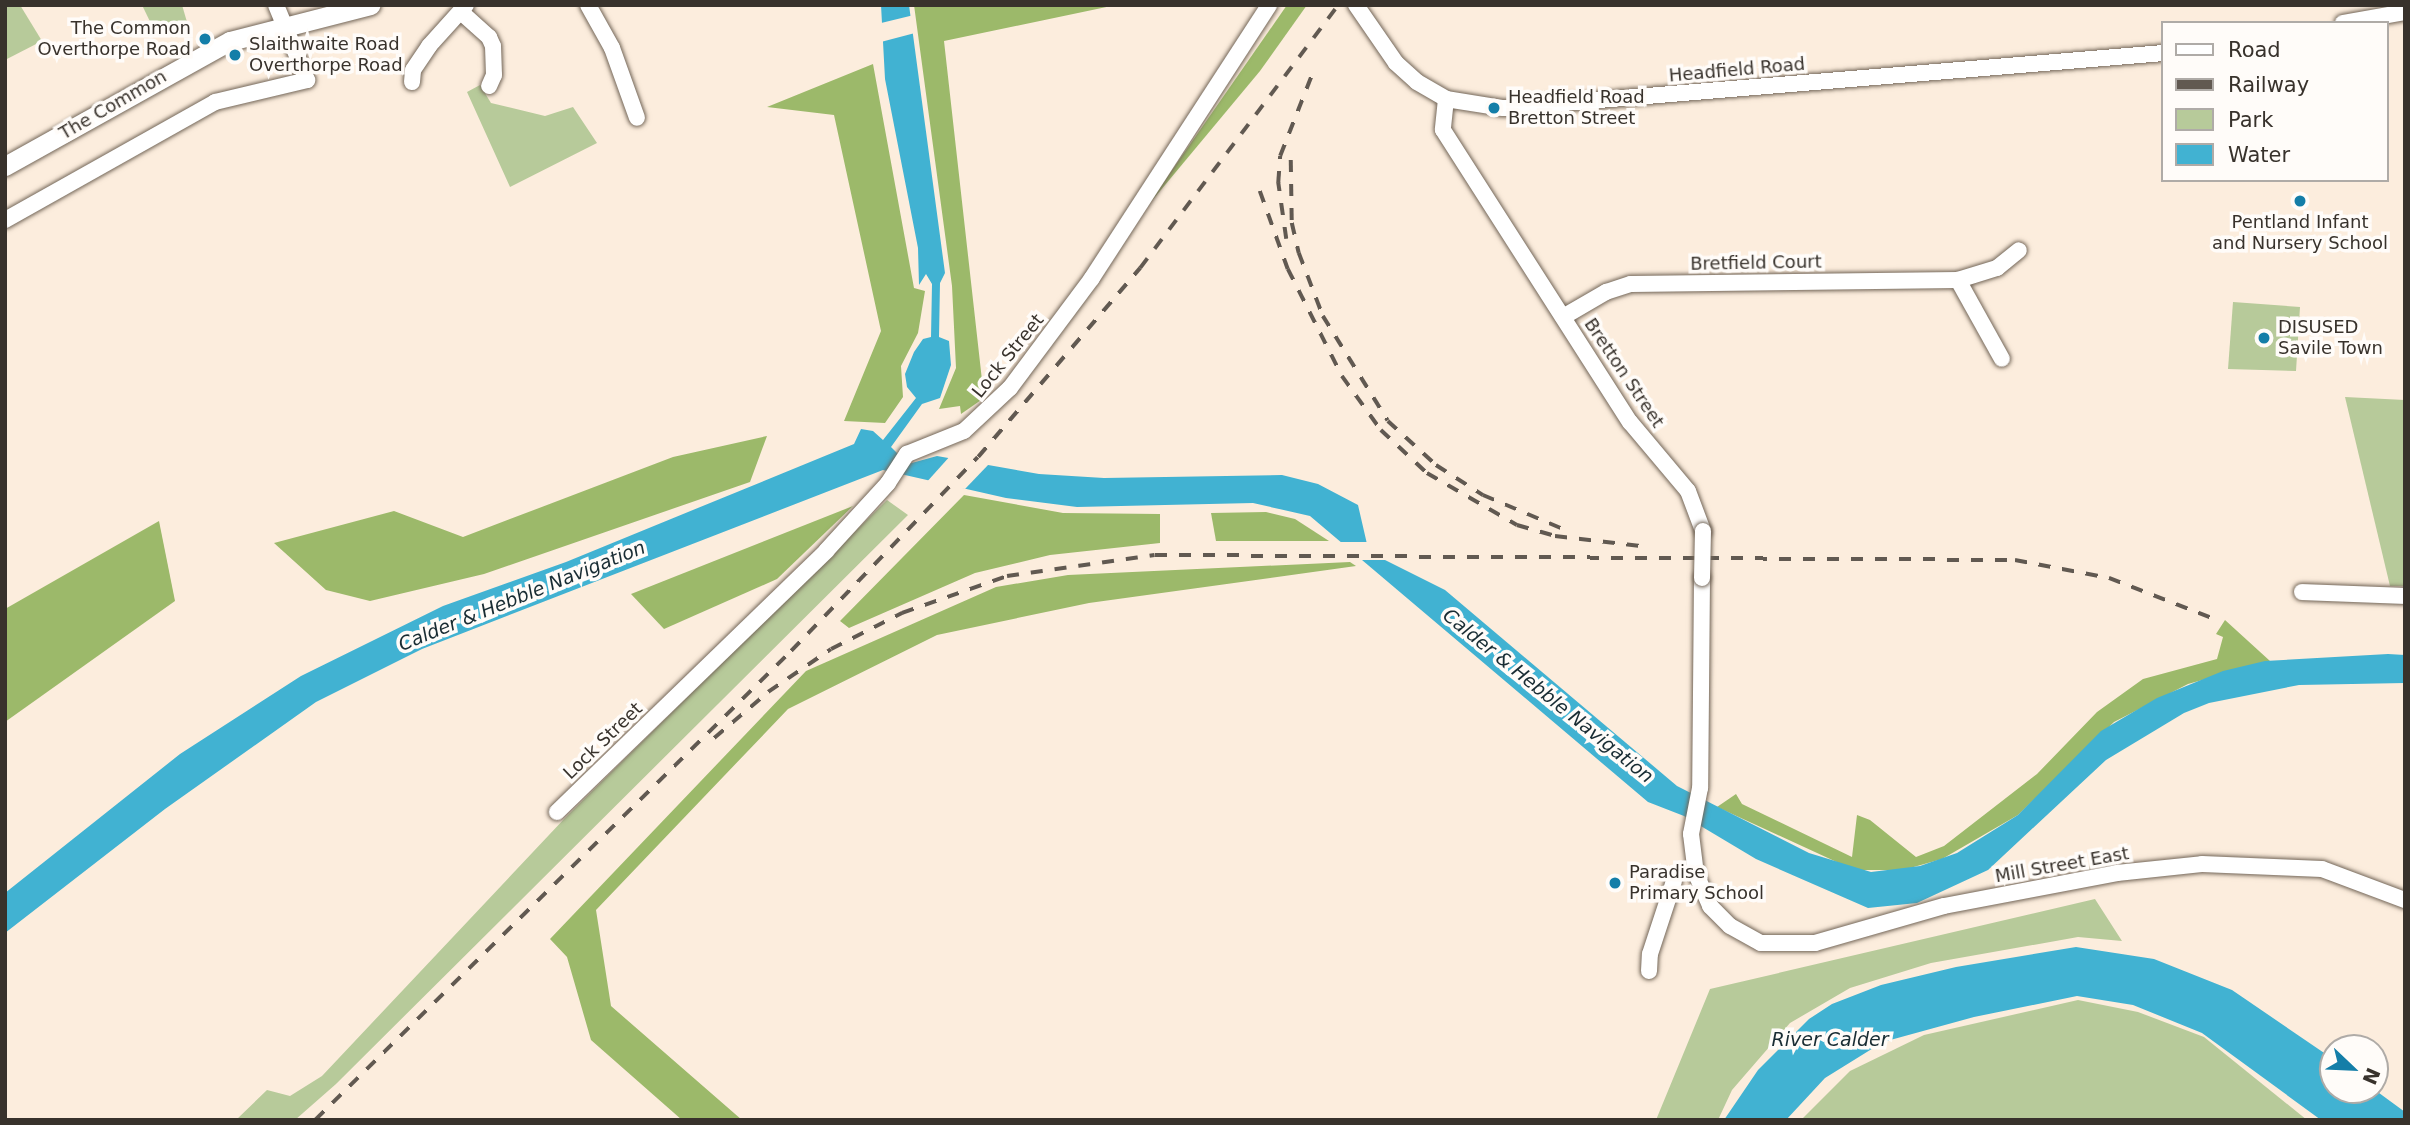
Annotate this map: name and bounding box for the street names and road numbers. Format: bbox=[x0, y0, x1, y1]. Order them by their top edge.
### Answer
street label: Headfield Road bbox=[1668, 53, 1806, 87]
street label: The Common bbox=[56, 66, 170, 144]
street label: Bretfield Court bbox=[1690, 251, 1822, 275]
street label: Lock Street bbox=[968, 310, 1048, 402]
street label: Bretton Street bbox=[1579, 314, 1669, 432]
street label: Lock Street bbox=[559, 698, 647, 784]
street label: Mill Street East bbox=[1993, 843, 2131, 887]

